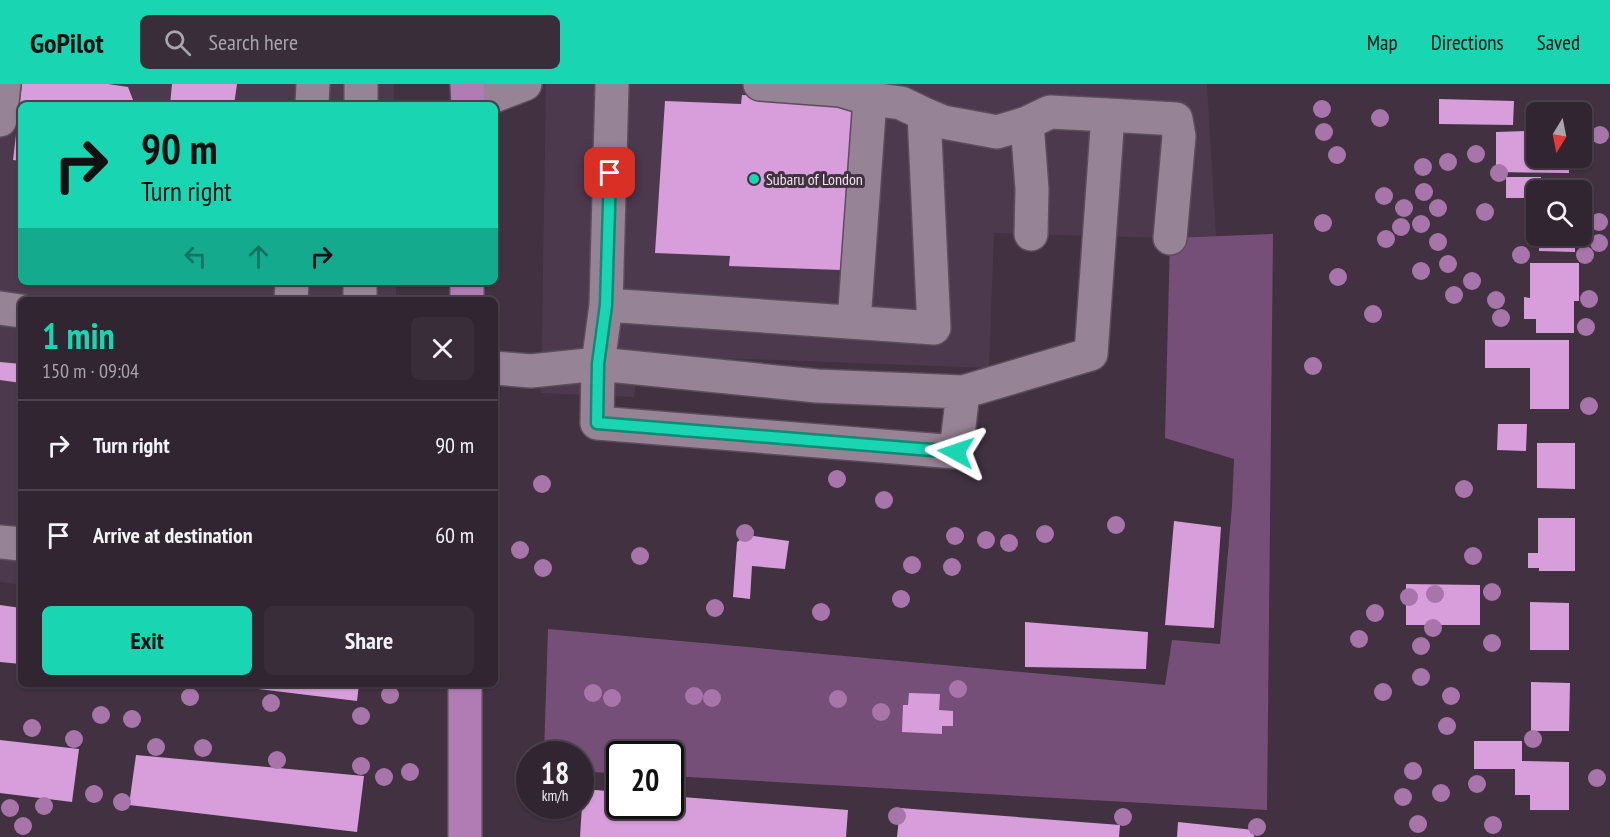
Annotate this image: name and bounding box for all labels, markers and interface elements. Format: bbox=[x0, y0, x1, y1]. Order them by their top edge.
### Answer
search box bbox=[140, 15, 560, 69]
text: GoPilot bbox=[30, 24, 104, 61]
icon: search bbox=[161, 26, 194, 59]
text: Search here bbox=[209, 28, 298, 56]
text: Map bbox=[1367, 29, 1398, 56]
text: Directions bbox=[1431, 29, 1504, 56]
text: Saved bbox=[1537, 29, 1580, 56]
north arrow bbox=[1526, 102, 1592, 168]
map controls bbox=[1526, 102, 1592, 246]
text: 90 m bbox=[141, 121, 218, 176]
icon: right bbox=[42, 126, 120, 204]
pin bbox=[584, 147, 635, 198]
icon: arrive bbox=[593, 156, 626, 189]
place label: Subaru of London bbox=[766, 169, 863, 189]
marker: Subaru of London bbox=[747, 172, 761, 186]
text: Turn right bbox=[141, 174, 232, 208]
button: search bbox=[1526, 180, 1592, 246]
icon: left bbox=[179, 240, 212, 273]
icon: ahead bbox=[242, 240, 275, 273]
icon: right bbox=[305, 240, 338, 273]
text: 1 min bbox=[42, 312, 115, 359]
button: close bbox=[411, 317, 474, 380]
text: 150 m · 09:04 bbox=[42, 358, 139, 384]
position arrow bbox=[924, 420, 988, 484]
icon: right bbox=[42, 429, 75, 462]
text: Turn right bbox=[93, 431, 170, 459]
text: 90 m bbox=[435, 431, 474, 459]
icon: arrive bbox=[42, 519, 75, 552]
text: Arrive at destination bbox=[93, 521, 253, 549]
text: 60 m bbox=[435, 521, 474, 549]
button: Exit bbox=[42, 606, 252, 675]
button: Share bbox=[264, 606, 474, 675]
speed limit sign: 20 bbox=[606, 741, 684, 819]
text: 18 bbox=[541, 753, 569, 792]
text: km/h bbox=[542, 786, 568, 805]

